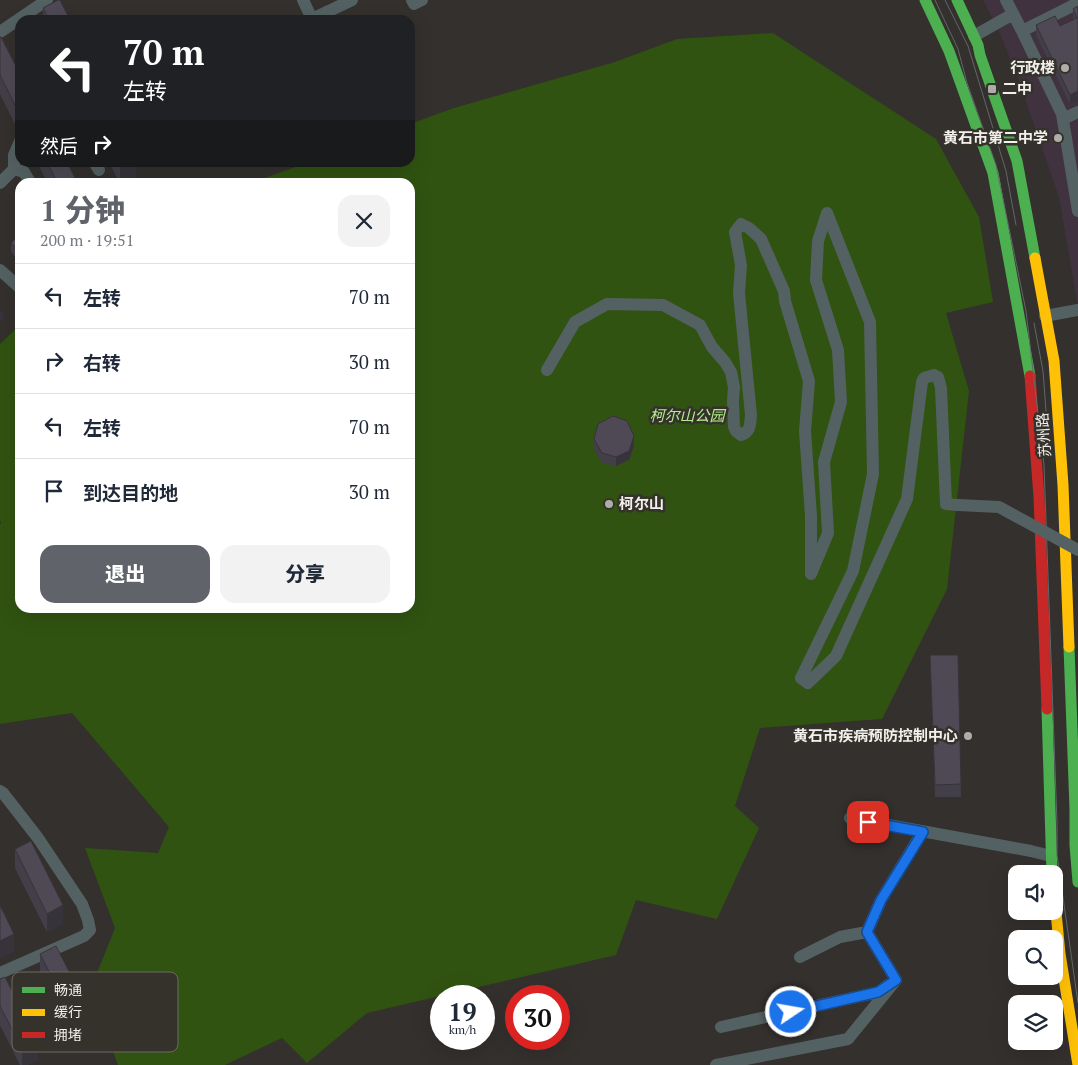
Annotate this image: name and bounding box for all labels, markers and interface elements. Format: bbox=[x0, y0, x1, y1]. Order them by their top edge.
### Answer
text: 70 m bbox=[123, 29, 204, 75]
icon: left bbox=[40, 35, 105, 100]
place label: 行政楼 bbox=[1010, 57, 1055, 77]
marker: 行政楼 bbox=[1059, 62, 1071, 74]
text: 左转 bbox=[123, 76, 167, 105]
place label: 二中 bbox=[1002, 78, 1032, 98]
marker: 二中 bbox=[986, 83, 998, 95]
place label: 黄石市第二中学 bbox=[943, 127, 1048, 147]
icon: right bbox=[88, 130, 116, 158]
marker: 黄石市第二中学 bbox=[1052, 132, 1064, 144]
text: 然后 bbox=[40, 133, 78, 158]
text: 1 分钟 bbox=[40, 190, 125, 230]
button: close bbox=[338, 195, 390, 247]
text: 200 m · 19:51 bbox=[40, 229, 134, 251]
icon: left bbox=[40, 282, 68, 310]
text: 70 m bbox=[349, 284, 390, 309]
text: 左转 bbox=[83, 285, 121, 310]
icon: right bbox=[40, 347, 68, 375]
text: 30 m bbox=[349, 349, 390, 374]
text: 右转 bbox=[83, 350, 121, 375]
park label: 柯尔山公园 bbox=[649, 405, 726, 425]
icon: left bbox=[40, 412, 68, 440]
street label: 苏州路 bbox=[1031, 412, 1055, 458]
text: 70 m bbox=[349, 414, 390, 439]
text: 左转 bbox=[83, 415, 121, 440]
icon: arrive bbox=[40, 477, 68, 505]
text: 30 m bbox=[349, 479, 390, 504]
text: 到达目的地 bbox=[83, 480, 178, 505]
place label: 柯尔山 bbox=[619, 493, 664, 513]
marker: 柯尔山 bbox=[603, 498, 615, 510]
button: 退出 bbox=[40, 545, 210, 603]
button: 分享 bbox=[220, 545, 390, 603]
place label: 黄石市疾病预防控制中心 bbox=[793, 725, 958, 745]
marker: 黄石市疾病预防控制中心 bbox=[962, 730, 974, 742]
pin bbox=[847, 801, 889, 843]
icon: arrive bbox=[854, 808, 882, 836]
map controls bbox=[1008, 865, 1063, 1050]
button: sound bbox=[1008, 865, 1063, 920]
button: search bbox=[1008, 930, 1063, 985]
legend bbox=[12, 972, 178, 1052]
text: 畅通 bbox=[54, 980, 82, 999]
speed limit sign: 30 bbox=[505, 985, 570, 1050]
position arrow bbox=[764, 985, 816, 1037]
text: 19 bbox=[448, 995, 477, 1028]
button: layers bbox=[1008, 995, 1063, 1050]
text: 缓行 bbox=[54, 1002, 82, 1021]
text: km/h bbox=[449, 1022, 476, 1037]
text: 拥堵 bbox=[54, 1025, 82, 1044]

